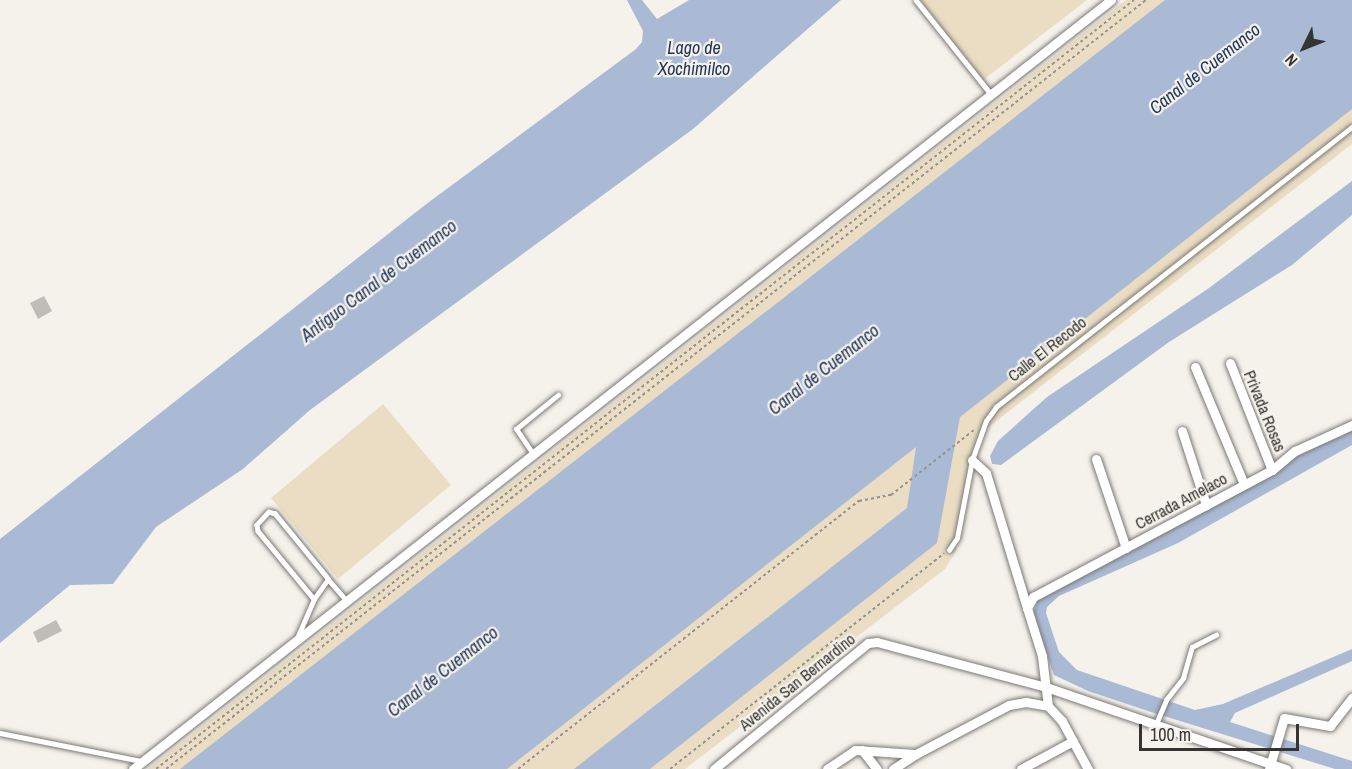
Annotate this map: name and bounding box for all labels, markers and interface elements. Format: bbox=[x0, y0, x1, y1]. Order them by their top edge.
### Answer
north arrow bbox=[1274, 18, 1334, 78]
water label: Canal de Cuemanco bbox=[1145, 19, 1265, 119]
water label: Lago de Xochimilco bbox=[658, 38, 730, 80]
text: N bbox=[1280, 49, 1302, 71]
water label: Antiguo Canal de Cuemanco bbox=[297, 215, 461, 347]
street label: Calle El Recodo bbox=[1004, 312, 1090, 386]
water label: Canal de Cuemanco bbox=[764, 320, 884, 420]
street label: Privada Rosas bbox=[1240, 368, 1290, 454]
street label: Cerrada Amelaco bbox=[1131, 469, 1231, 533]
water label: Canal de Cuemanco bbox=[383, 622, 503, 722]
street label: Avenida San Bernardino bbox=[735, 629, 859, 735]
scale bar bbox=[1142, 712, 1302, 750]
text: 100 m bbox=[1150, 722, 1191, 747]

